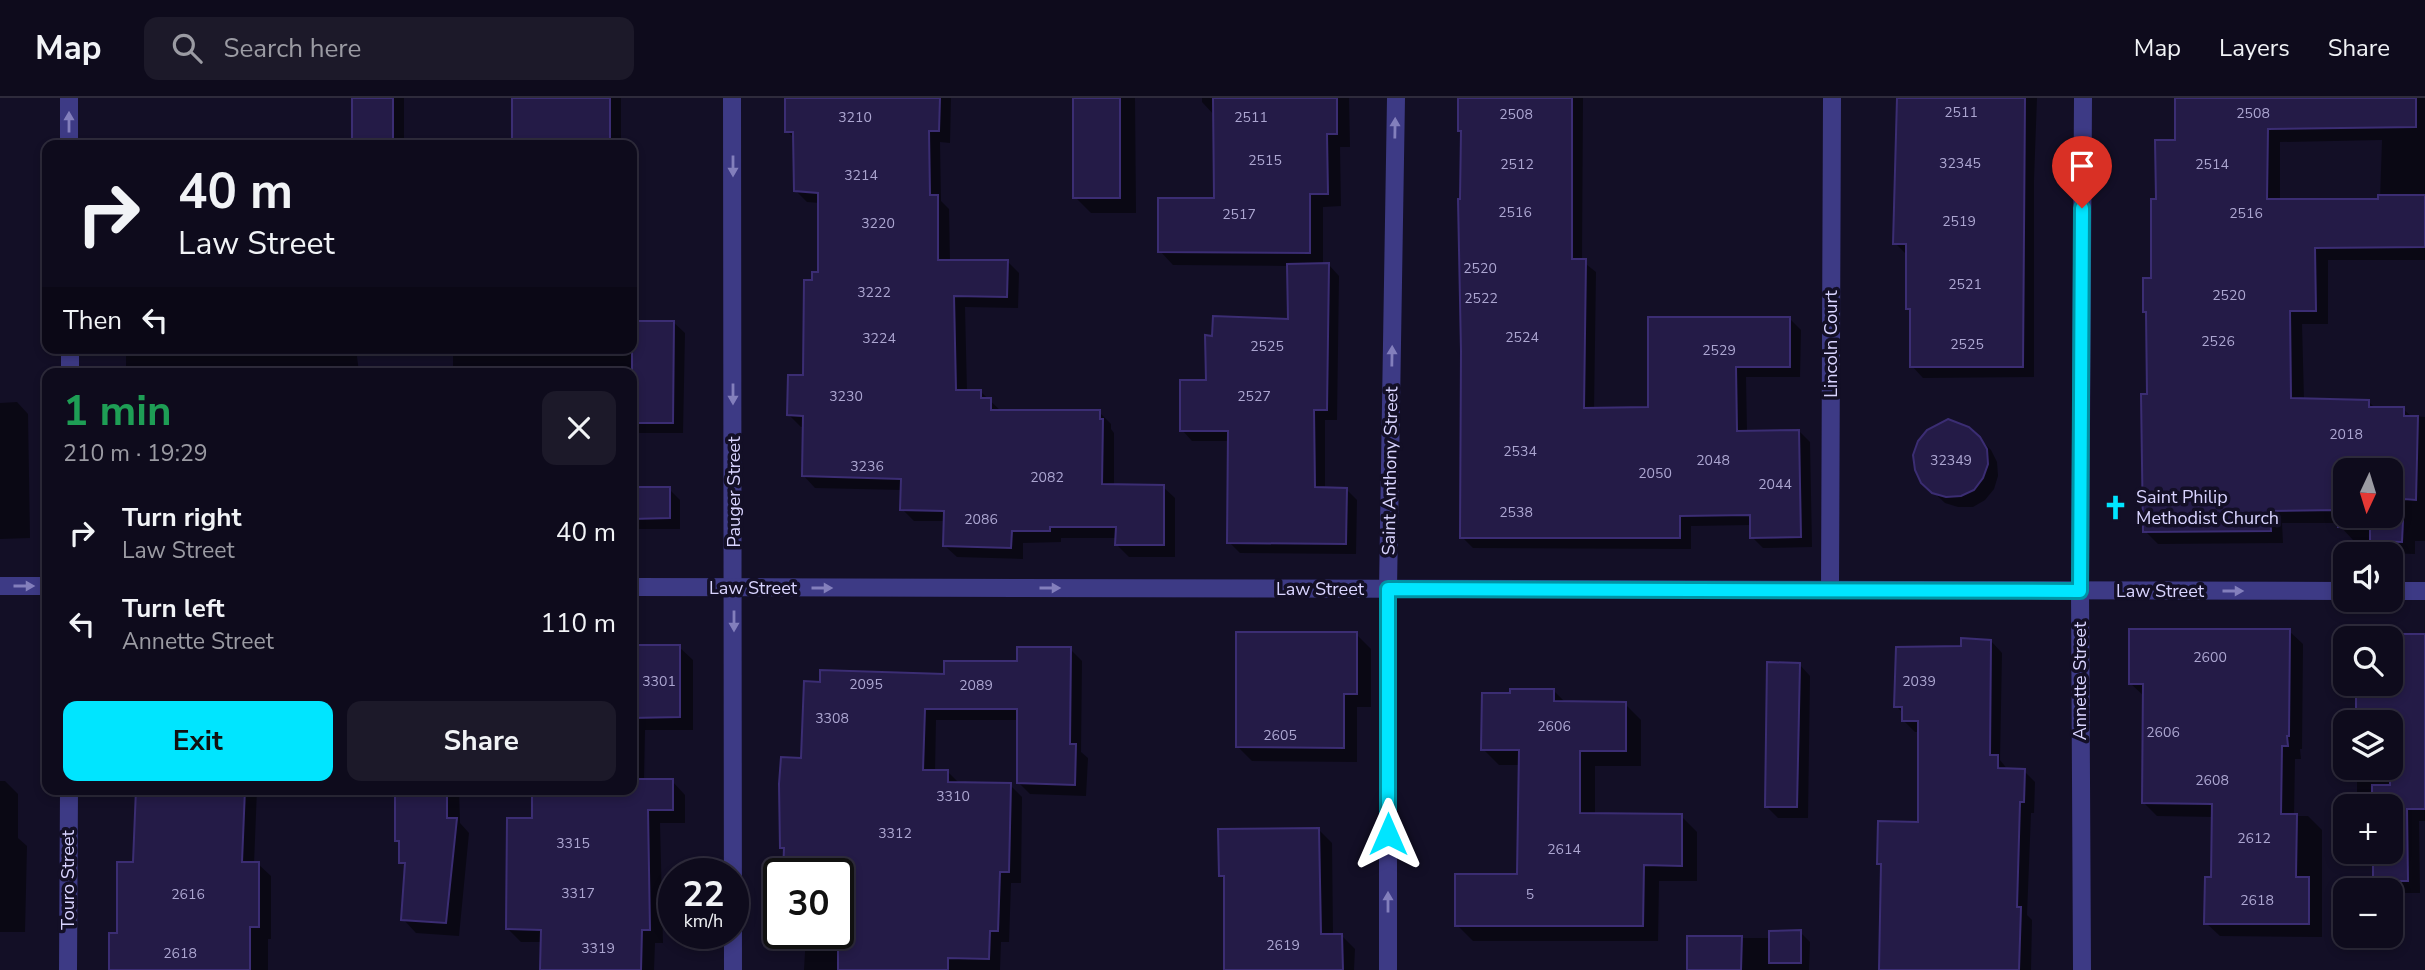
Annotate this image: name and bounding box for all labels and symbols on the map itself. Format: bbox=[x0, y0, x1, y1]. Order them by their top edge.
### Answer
house number: 2511 bbox=[1944, 103, 1978, 122]
house number: 2508 bbox=[2236, 104, 2270, 123]
house number: 2508 bbox=[1499, 105, 1533, 124]
house number: 3210 bbox=[838, 108, 872, 127]
house number: 2511 bbox=[1234, 108, 1268, 127]
one-way arrow bbox=[63, 110, 75, 132]
one-way arrow bbox=[1389, 117, 1401, 139]
pin bbox=[2052, 136, 2112, 208]
house number: 2515 bbox=[1248, 151, 1282, 170]
house number: 32345 bbox=[1939, 154, 1981, 173]
one-way arrow bbox=[727, 155, 739, 177]
house number: 2512 bbox=[1500, 155, 1534, 174]
house number: 2514 bbox=[2195, 155, 2229, 174]
house number: 3214 bbox=[844, 166, 878, 185]
house number: 2516 bbox=[1498, 203, 1532, 222]
house number: 2516 bbox=[2229, 204, 2263, 223]
house number: 2517 bbox=[1222, 205, 1256, 224]
house number: 2519 bbox=[1942, 212, 1976, 231]
house number: 3220 bbox=[861, 214, 895, 233]
house number: 2520 bbox=[1463, 259, 1497, 278]
house number: 2521 bbox=[1948, 275, 1982, 294]
house number: 3222 bbox=[857, 283, 891, 302]
house number: 2520 bbox=[2212, 286, 2246, 305]
house number: 2522 bbox=[1464, 289, 1498, 308]
street label: Lincoln Court bbox=[1819, 290, 1843, 398]
house number: 2524 bbox=[1505, 328, 1539, 347]
house number: 3224 bbox=[862, 329, 896, 348]
house number: 2526 bbox=[2201, 332, 2235, 351]
house number: 2525 bbox=[1950, 335, 1984, 354]
house number: 2525 bbox=[1250, 337, 1284, 356]
house number: 2529 bbox=[1702, 341, 1736, 360]
one-way arrow bbox=[1386, 345, 1398, 367]
one-way arrow bbox=[727, 383, 739, 405]
street label: Saint Anthony Street bbox=[1377, 386, 1403, 556]
house number: 3230 bbox=[829, 387, 863, 406]
house number: 2527 bbox=[1237, 387, 1271, 406]
house number: 2018 bbox=[2329, 425, 2363, 444]
street label: Pauger Street bbox=[722, 436, 746, 547]
house number: 2534 bbox=[1503, 442, 1537, 461]
house number: 2048 bbox=[1696, 451, 1730, 470]
house number: 32349 bbox=[1930, 451, 1972, 470]
house number: 3236 bbox=[850, 457, 884, 476]
north arrow bbox=[2333, 458, 2403, 528]
house number: 2050 bbox=[1638, 464, 1672, 483]
house number: 2082 bbox=[1030, 468, 1064, 487]
house number: 2044 bbox=[1758, 475, 1792, 494]
place label: Saint Philip Methodist Church bbox=[2136, 485, 2279, 530]
church icon: Saint Philip Methodist Church bbox=[2102, 493, 2130, 521]
house number: 2538 bbox=[1499, 503, 1533, 522]
house number: 2086 bbox=[964, 510, 998, 529]
street label: Law Street bbox=[709, 576, 798, 600]
street label: Law Street bbox=[1276, 577, 1365, 601]
street label: Law Street bbox=[2116, 579, 2205, 603]
one-way arrow bbox=[13, 580, 35, 592]
one-way arrow bbox=[812, 582, 834, 594]
one-way arrow bbox=[1039, 582, 1061, 594]
one-way arrow bbox=[2222, 585, 2244, 597]
one-way arrow bbox=[728, 610, 740, 632]
street label: Annette Street bbox=[2068, 621, 2092, 740]
house number: 2600 bbox=[2193, 648, 2227, 667]
house number: 3301 bbox=[642, 672, 676, 691]
house number: 2039 bbox=[1902, 672, 1936, 691]
house number: 2095 bbox=[849, 675, 883, 694]
house number: 2089 bbox=[959, 676, 993, 695]
house number: 3308 bbox=[815, 709, 849, 728]
house number: 2606 bbox=[1537, 717, 1571, 736]
house number: 2606 bbox=[2146, 723, 2180, 742]
house number: 2605 bbox=[1263, 726, 1297, 745]
house number: 2608 bbox=[2195, 771, 2229, 790]
house number: 3310 bbox=[936, 787, 970, 806]
position arrow bbox=[1351, 797, 1425, 871]
house number: 3312 bbox=[878, 824, 912, 843]
street label: Touro Street bbox=[56, 829, 80, 930]
house number: 2612 bbox=[2237, 829, 2271, 848]
house number: 3315 bbox=[556, 834, 590, 853]
house number: 2614 bbox=[1547, 840, 1581, 859]
speed limit sign: 30 bbox=[763, 858, 854, 949]
house number: 3317 bbox=[561, 884, 595, 903]
house number: 2616 bbox=[171, 885, 205, 904]
house number: 5 bbox=[1526, 885, 1534, 904]
one-way arrow bbox=[1382, 891, 1394, 913]
house number: 2618 bbox=[2240, 891, 2274, 910]
house number: 2619 bbox=[1266, 936, 1300, 955]
house number: 3319 bbox=[581, 939, 615, 958]
house number: 2618 bbox=[163, 944, 197, 963]

